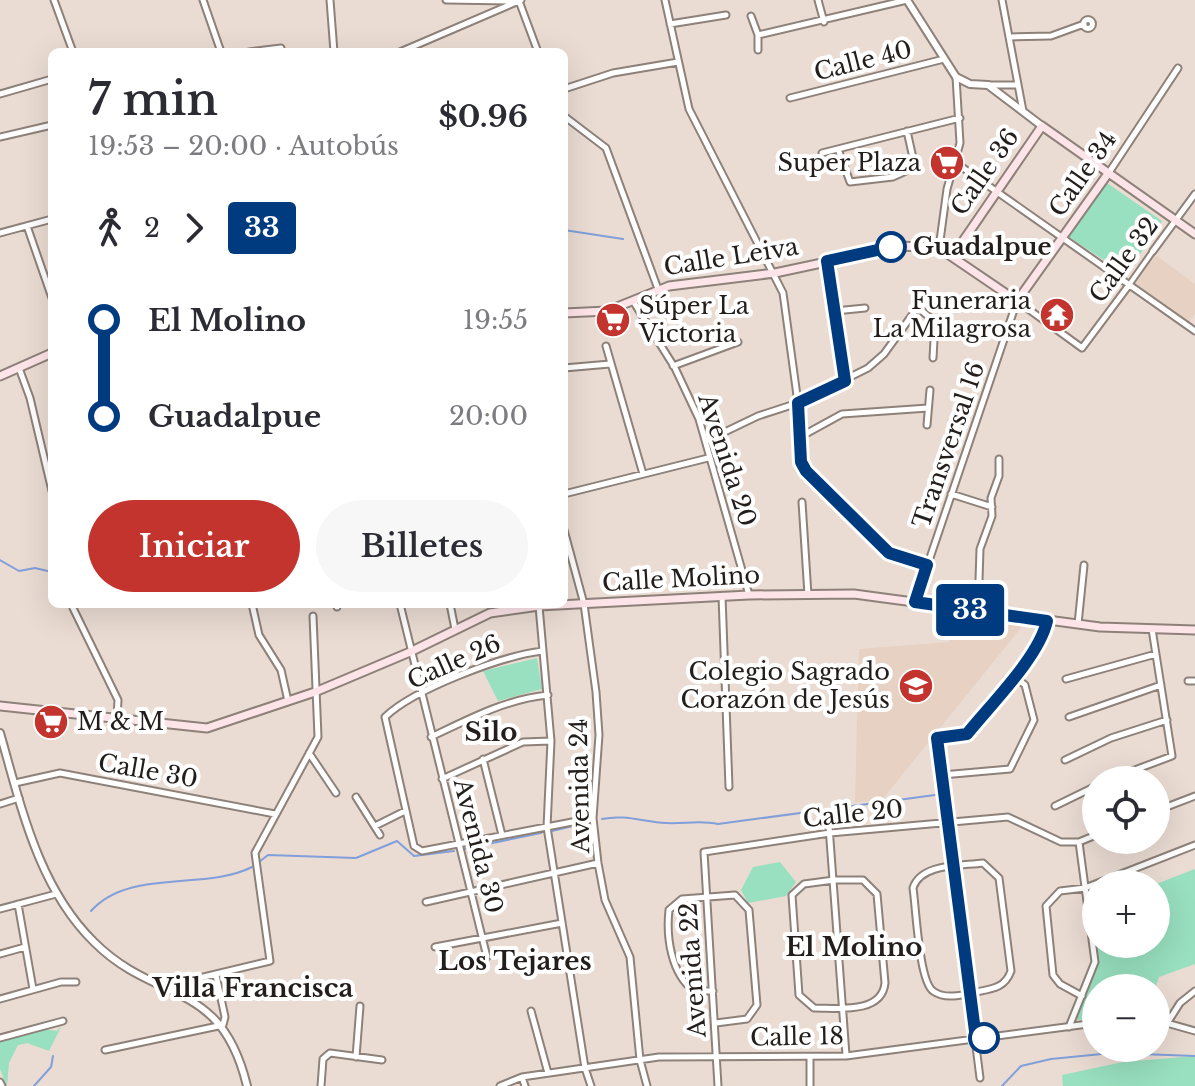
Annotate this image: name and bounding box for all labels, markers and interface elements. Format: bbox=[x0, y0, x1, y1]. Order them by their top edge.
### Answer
street label: Calle 40 bbox=[811, 34, 915, 87]
text: 7 min bbox=[88, 72, 218, 127]
text: $0.96 bbox=[438, 98, 528, 135]
street label: Calle 36 bbox=[944, 123, 1025, 221]
street label: Calle 34 bbox=[1043, 125, 1122, 222]
text: 19:53 – 20:00 · Autobús bbox=[88, 130, 399, 162]
supermarket icon: Super Plaza bbox=[928, 144, 966, 182]
place label: Super Plaza bbox=[777, 148, 922, 177]
icon: walk bbox=[88, 206, 132, 250]
icon: forward bbox=[172, 206, 216, 250]
text: 33 bbox=[244, 210, 280, 245]
street label: Calle 32 bbox=[1083, 211, 1164, 308]
text: 2 bbox=[144, 212, 160, 244]
street label: Calle Leiva bbox=[662, 231, 801, 281]
marker: Guadalpue bbox=[876, 232, 906, 262]
place label: Guadalpue bbox=[913, 232, 1052, 261]
place label: Funeraria La Milagrosa bbox=[873, 286, 1032, 343]
place label: Súper La Victoria bbox=[638, 291, 750, 348]
temple icon: Funeraria La Milagrosa bbox=[1038, 296, 1076, 334]
supermarket icon: Súper La Victoria bbox=[594, 301, 632, 339]
text: El Molino bbox=[148, 302, 306, 339]
text: 19:55 bbox=[463, 304, 528, 336]
street label: Transversal 16 bbox=[907, 358, 991, 532]
street label: Avenida 20 bbox=[692, 389, 763, 530]
text: Guadalpue bbox=[148, 398, 321, 435]
text: 20:00 bbox=[449, 400, 528, 432]
button: Iniciar bbox=[88, 500, 300, 592]
button: Billetes bbox=[316, 500, 528, 592]
street label: Calle Molino bbox=[601, 560, 761, 597]
line badge: 33 bbox=[934, 584, 1006, 636]
text: 33 bbox=[952, 592, 988, 627]
street label: Calle 26 bbox=[403, 628, 505, 695]
place label: Colegio Sagrado Corazón de Jesús bbox=[681, 657, 890, 714]
school or university icon: Colegio Sagrado Corazón de Jesús bbox=[897, 667, 935, 705]
supermarket icon: M & M bbox=[32, 703, 70, 741]
place label: M & M bbox=[77, 707, 164, 736]
district label: Silo bbox=[464, 716, 518, 748]
street label: Avenida 24 bbox=[564, 718, 595, 855]
street label: Calle 30 bbox=[96, 747, 200, 794]
map controls bbox=[1082, 766, 1170, 1062]
button: locate bbox=[1082, 766, 1170, 854]
street label: Avenida 30 bbox=[448, 775, 509, 916]
street label: Calle 20 bbox=[801, 794, 905, 833]
button: + bbox=[1082, 870, 1170, 958]
street label: Avenida 22 bbox=[673, 901, 712, 1040]
district label: El Molino bbox=[785, 931, 923, 963]
district label: Los Tejares bbox=[438, 945, 592, 977]
district label: Villa Francisca bbox=[152, 972, 353, 1004]
button: − bbox=[1082, 974, 1170, 1062]
street label: Calle 18 bbox=[750, 1021, 844, 1052]
unlabelled marker bbox=[969, 1023, 999, 1053]

